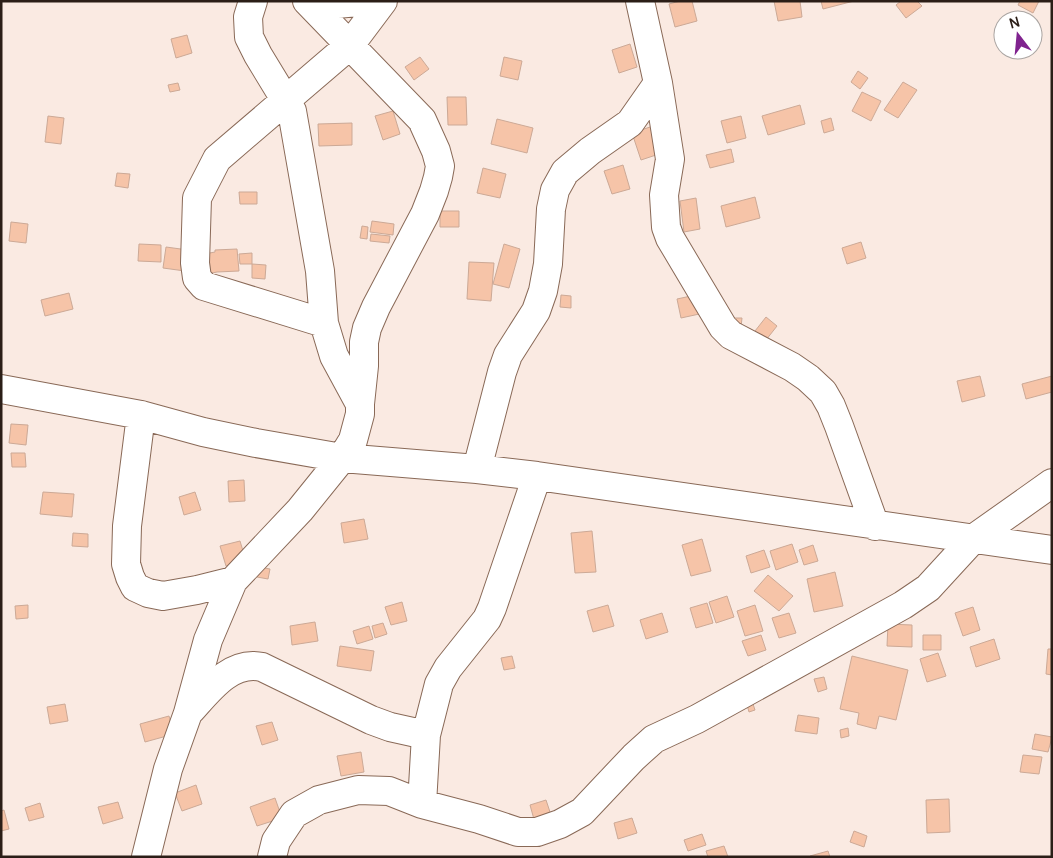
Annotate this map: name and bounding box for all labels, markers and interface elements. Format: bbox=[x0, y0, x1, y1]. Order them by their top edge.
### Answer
north arrow bbox=[993, 10, 1043, 60]
text: N bbox=[1007, 12, 1022, 33]

